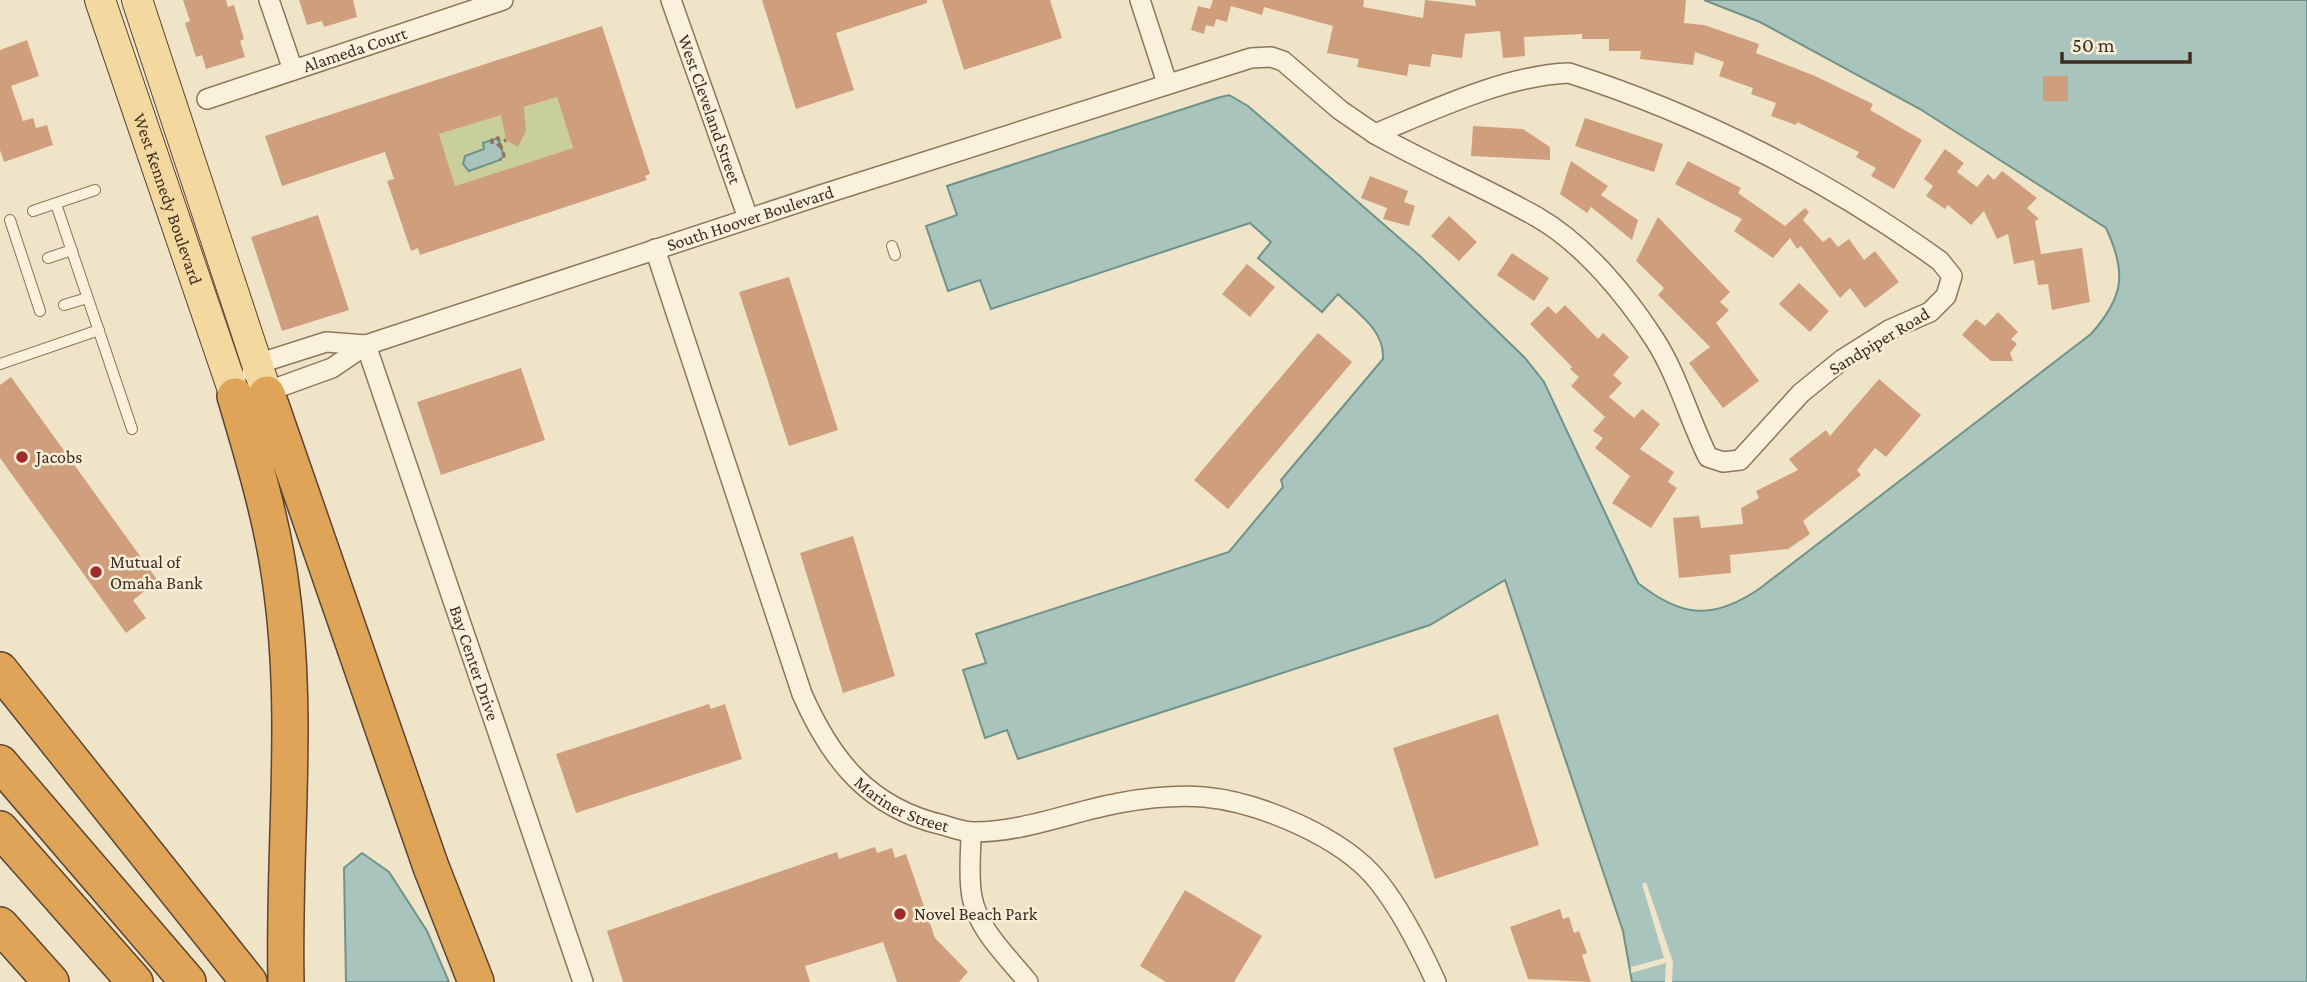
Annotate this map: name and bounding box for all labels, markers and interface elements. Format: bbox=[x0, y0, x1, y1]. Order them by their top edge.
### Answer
scale bar bbox=[2062, 21, 2190, 65]
street label: Alameda Court bbox=[300, 23, 410, 76]
street label: West Cleveland Street bbox=[674, 32, 746, 188]
text: 50 m bbox=[2072, 33, 2115, 57]
street label: West Kennedy Boulevard bbox=[129, 111, 206, 287]
street label: South Hoover Boulevard bbox=[664, 181, 836, 255]
street label: Sandpiper Road bbox=[1825, 303, 1933, 379]
place label: Jacobs bbox=[34, 447, 82, 467]
marker: Jacobs bbox=[14, 449, 30, 465]
place label: Mutual of Omaha Bank bbox=[110, 552, 203, 593]
marker: Mutual of Omaha Bank bbox=[88, 564, 104, 580]
street label: Bay Center Drive bbox=[445, 603, 503, 723]
street label: Mariner Street bbox=[850, 772, 952, 837]
place label: Novel Beach Park bbox=[914, 904, 1038, 924]
marker: Novel Beach Park bbox=[892, 906, 908, 922]

